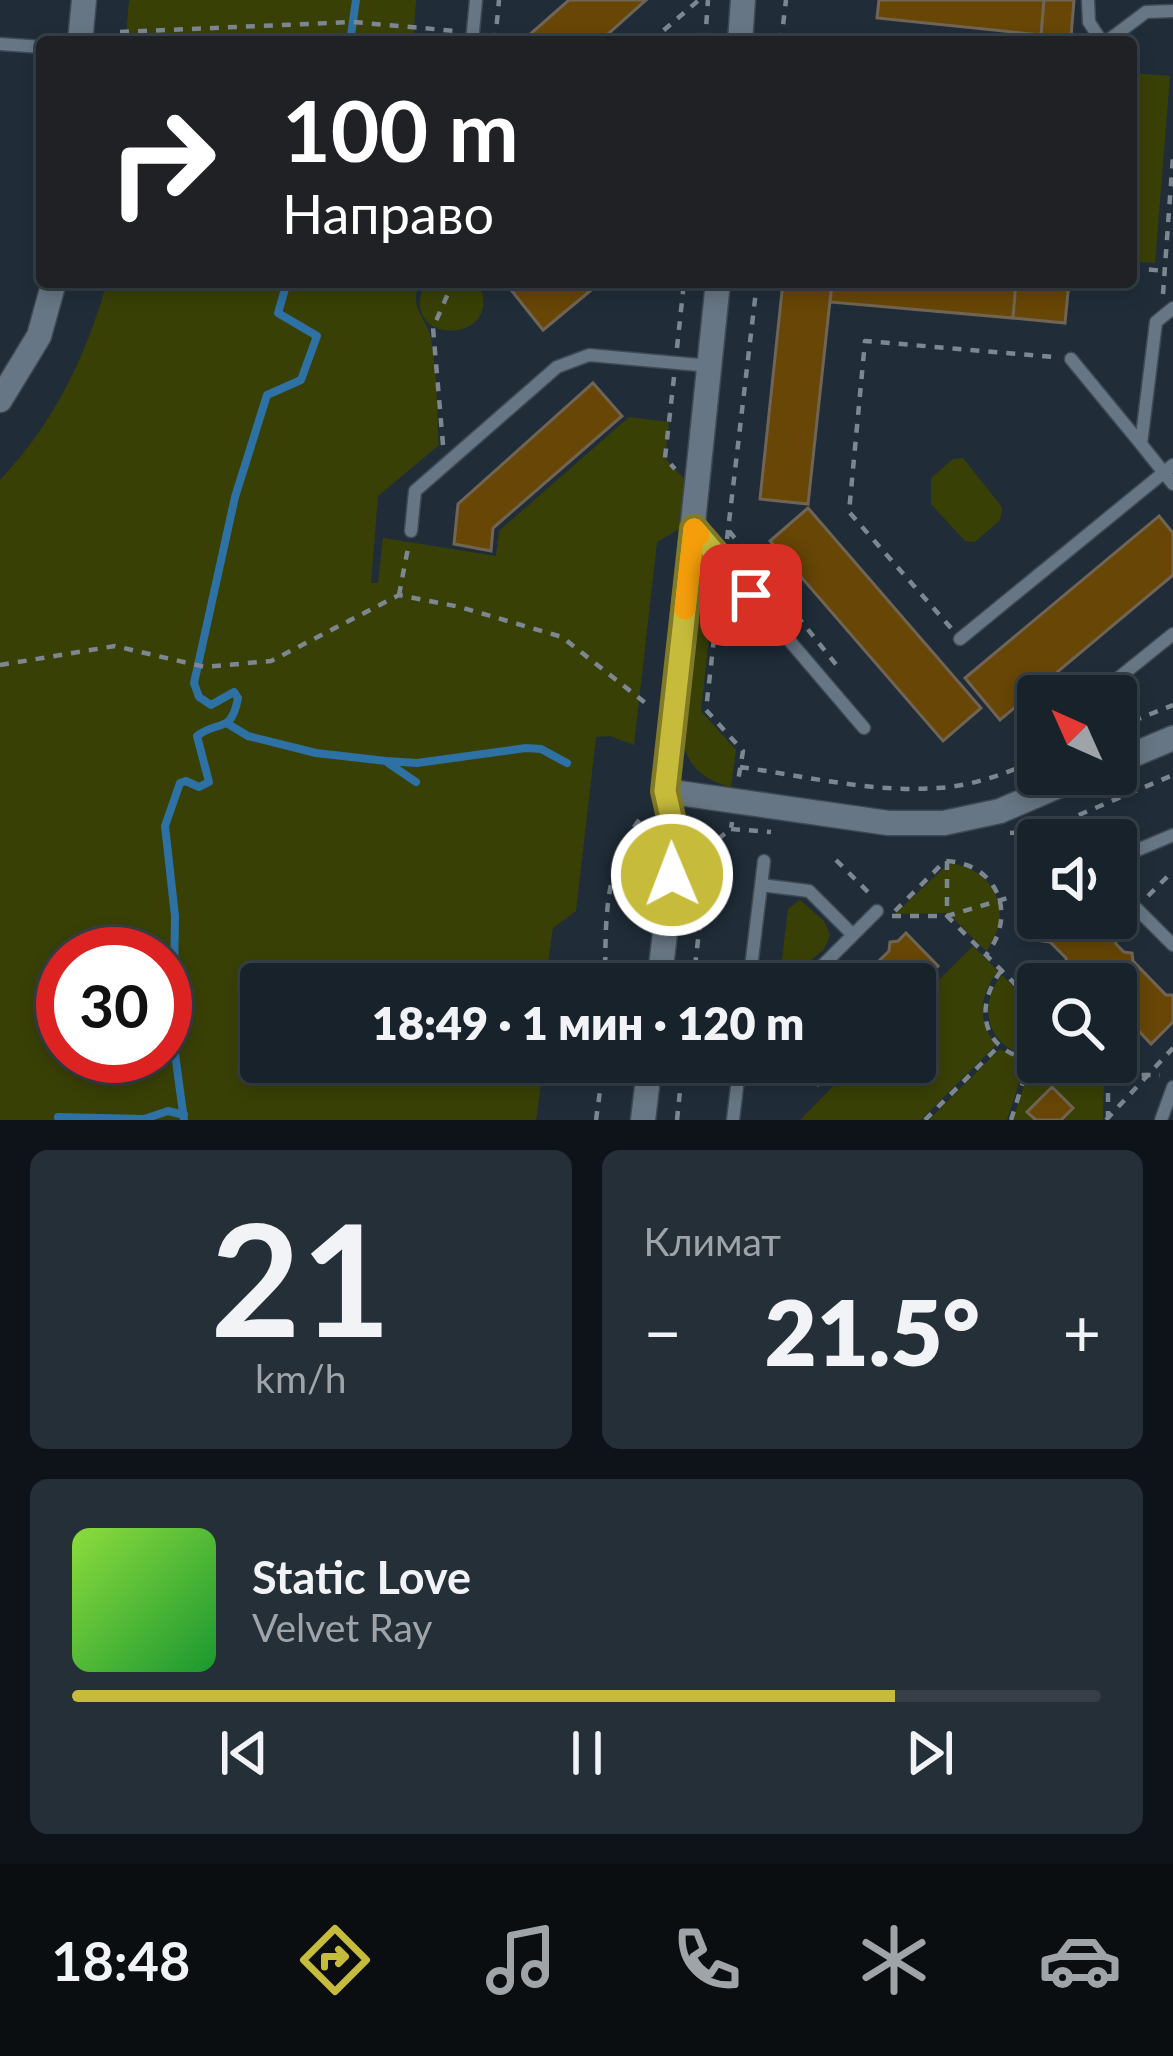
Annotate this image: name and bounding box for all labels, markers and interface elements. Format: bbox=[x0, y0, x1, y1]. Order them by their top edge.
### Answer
text: 100 m bbox=[282, 79, 519, 180]
icon: right bbox=[84, 84, 240, 240]
text: Направо bbox=[282, 181, 494, 246]
pin bbox=[700, 544, 802, 646]
icon: arrive bbox=[718, 562, 784, 628]
north arrow bbox=[1017, 675, 1137, 795]
map controls bbox=[1017, 675, 1137, 1083]
position arrow bbox=[609, 812, 735, 938]
button: sound bbox=[1017, 819, 1137, 939]
speed limit sign: 30 bbox=[36, 927, 192, 1083]
button: search bbox=[1017, 963, 1137, 1083]
text: 18:49 · 1 мин · 120 m bbox=[372, 996, 804, 1050]
text: 21 bbox=[210, 1183, 391, 1370]
text: Климат bbox=[644, 1218, 781, 1264]
text: 21.5° bbox=[764, 1277, 980, 1385]
text: − bbox=[644, 1292, 682, 1371]
text: + bbox=[1063, 1292, 1101, 1371]
text: km/h bbox=[255, 1355, 346, 1401]
text: Static Love bbox=[252, 1550, 471, 1604]
text: Velvet Ray bbox=[252, 1604, 432, 1650]
icon: previous bbox=[211, 1720, 277, 1786]
icon: pause bbox=[554, 1720, 620, 1786]
icon: next bbox=[897, 1720, 963, 1786]
icon: directions bbox=[293, 1918, 377, 2002]
icon: music bbox=[479, 1918, 563, 2002]
icon: phone bbox=[665, 1918, 749, 2002]
icon: climate bbox=[852, 1918, 936, 2002]
icon: car bbox=[1038, 1918, 1122, 2002]
text: 18:48 bbox=[51, 1928, 190, 1993]

